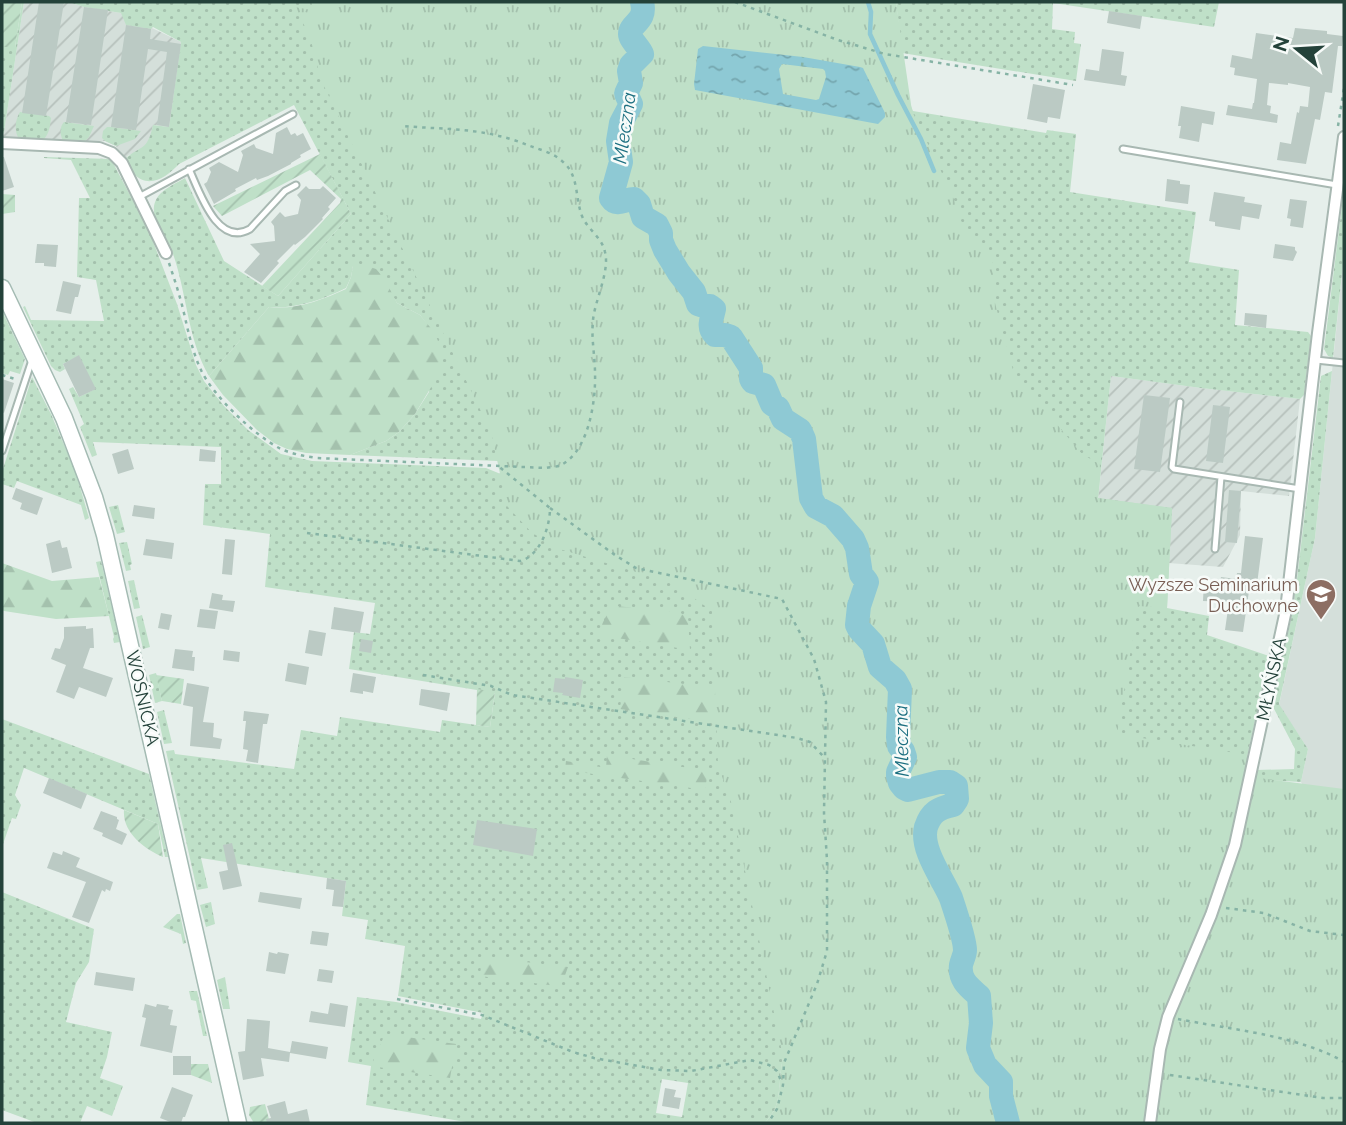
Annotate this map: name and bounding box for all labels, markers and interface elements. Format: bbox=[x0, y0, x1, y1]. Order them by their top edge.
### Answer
north arrow bbox=[1262, 14, 1332, 84]
text: N bbox=[1268, 33, 1294, 54]
water label: Mleczna bbox=[608, 91, 640, 165]
place label: Wyższe Seminarium Duchowne bbox=[1129, 574, 1298, 616]
school or university icon: Wyższe Seminarium Duchowne bbox=[1304, 577, 1338, 621]
street label: MŁYŃSKA bbox=[1251, 635, 1290, 723]
street label: WOŚNICKA bbox=[122, 648, 165, 748]
water label: Mleczna bbox=[889, 705, 913, 777]

